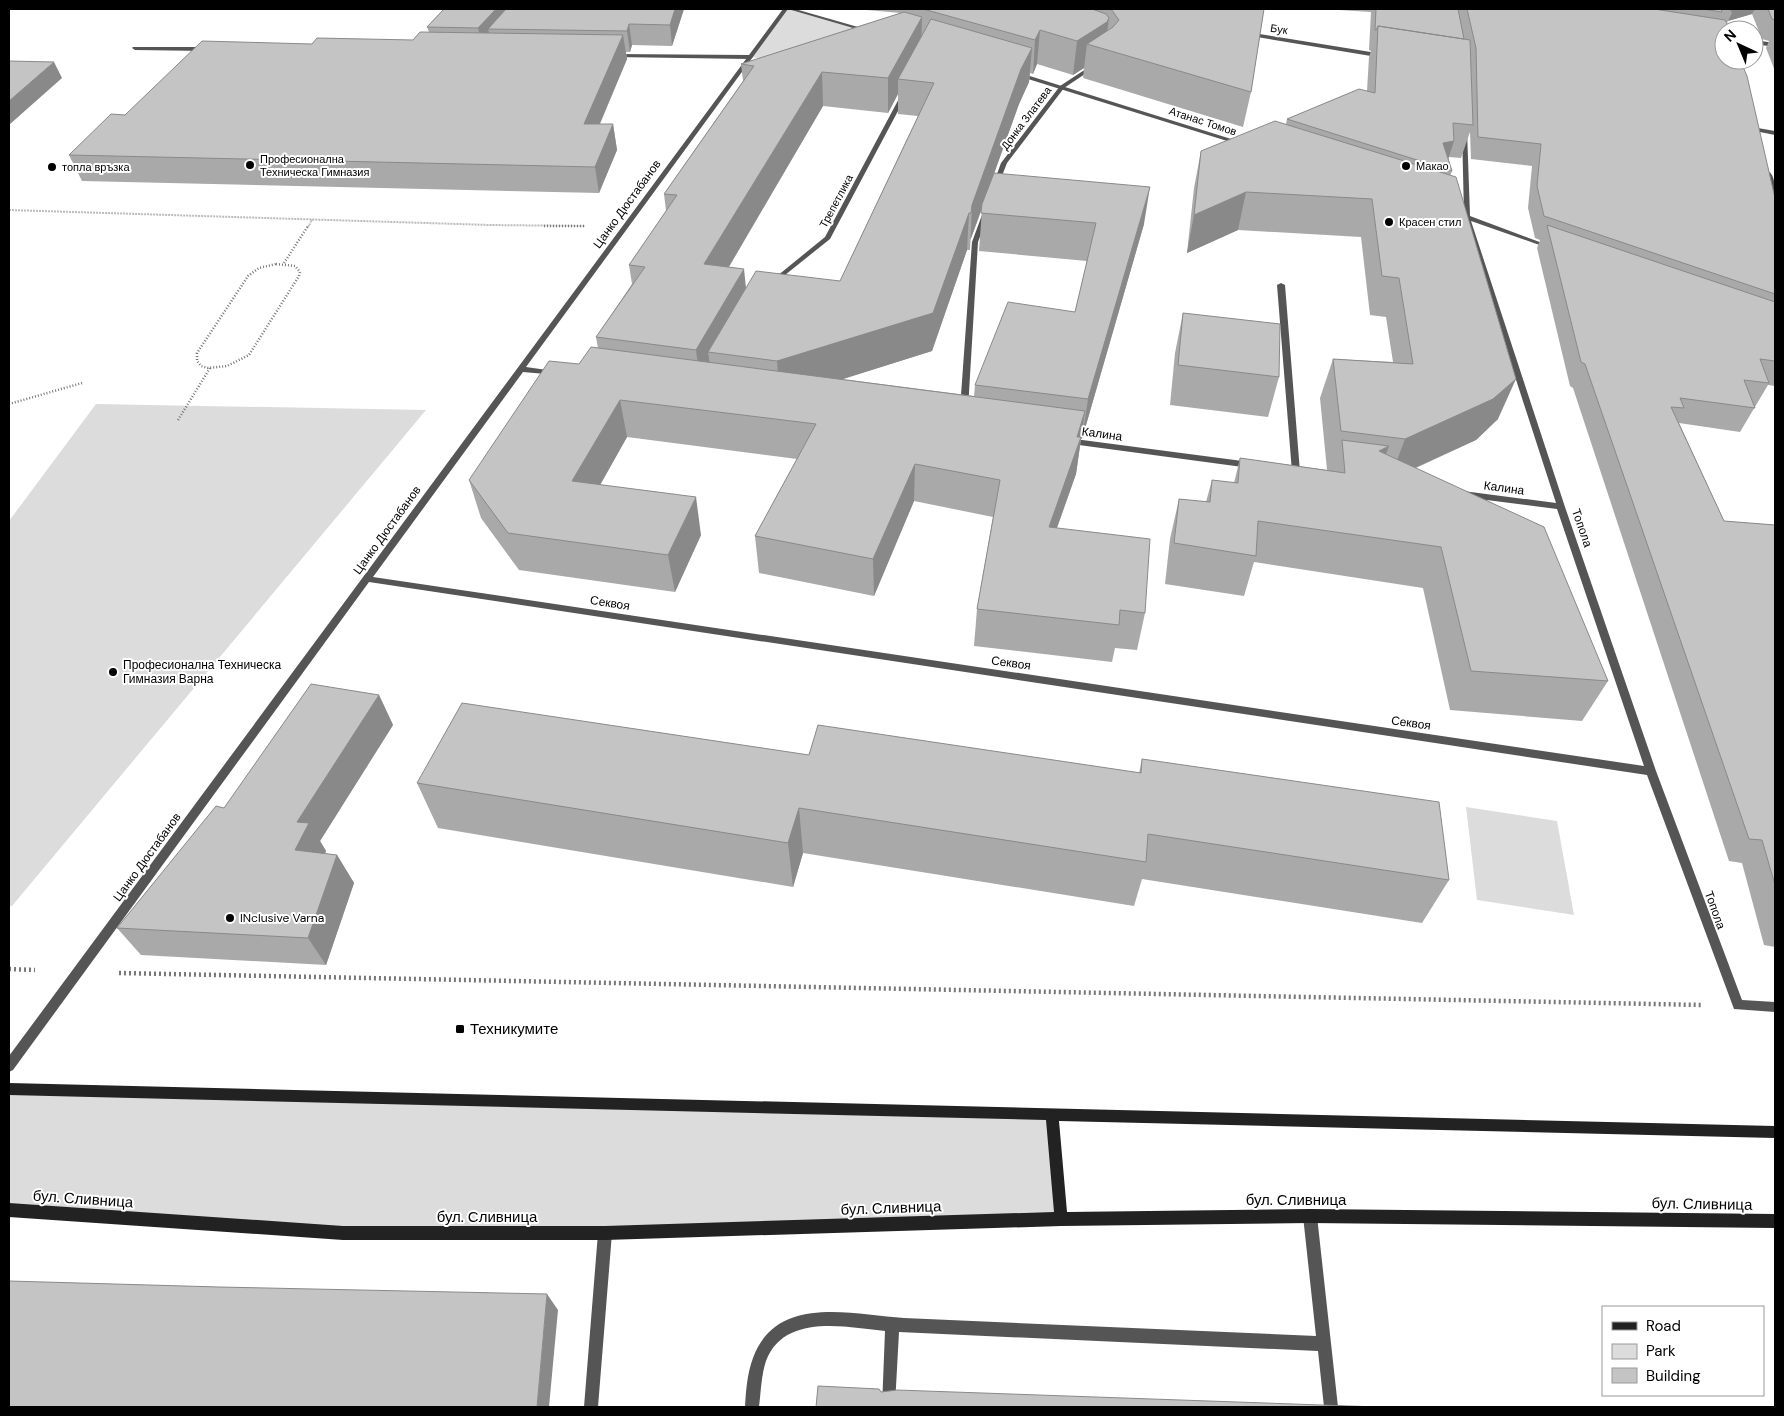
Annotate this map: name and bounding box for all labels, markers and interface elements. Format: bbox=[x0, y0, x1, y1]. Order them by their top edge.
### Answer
north arrow bbox=[1714, 20, 1764, 70]
street label: Бук bbox=[1269, 21, 1289, 37]
text: N bbox=[1720, 26, 1740, 46]
street label: Донка Златева bbox=[998, 83, 1055, 152]
street label: Атанас Томов bbox=[1167, 103, 1239, 139]
place label: Професионална Техническа Гимназия bbox=[260, 152, 369, 179]
street label: Цанко Дюстабанов bbox=[589, 156, 665, 252]
marker: Професионална Техническа Гимназия bbox=[244, 159, 256, 171]
place label: Макао bbox=[1416, 159, 1449, 173]
place label: топла връзка bbox=[62, 160, 130, 174]
marker: Макао bbox=[1400, 160, 1412, 172]
marker: топла връзка bbox=[46, 161, 58, 173]
street label: Трепетлика bbox=[816, 171, 856, 230]
place label: Красен стил bbox=[1399, 215, 1461, 229]
marker: Красен стил bbox=[1383, 216, 1395, 228]
street label: Калина bbox=[1081, 423, 1124, 445]
street label: Калина bbox=[1483, 477, 1526, 499]
street label: Цанко Дюстабанов bbox=[349, 482, 425, 578]
street label: Топола bbox=[1568, 507, 1596, 550]
street label: Секвоя bbox=[589, 592, 631, 614]
street label: Секвоя bbox=[990, 652, 1032, 674]
place label: Професионална Техническа Гимназия Варна bbox=[123, 657, 282, 687]
marker: Професионална Техническа Гимназия Варна bbox=[107, 666, 119, 678]
street label: Секвоя bbox=[1390, 712, 1432, 734]
street label: Цанко Дюстабанов bbox=[109, 809, 185, 905]
street label: Топола bbox=[1701, 889, 1729, 932]
place label: INclusive Varna bbox=[240, 910, 324, 926]
marker: INclusive Varna bbox=[224, 912, 236, 924]
place label: Техникумите bbox=[470, 1019, 558, 1039]
marker: Техникумите bbox=[454, 1023, 466, 1035]
street label: бул. Сливница bbox=[32, 1186, 135, 1213]
street label: бул. Сливница bbox=[1246, 1190, 1347, 1210]
street label: бул. Сливница bbox=[1651, 1193, 1753, 1215]
street label: бул. Сливница bbox=[840, 1196, 942, 1220]
street label: бул. Сливница bbox=[437, 1207, 538, 1227]
legend bbox=[1602, 1306, 1764, 1396]
text: Road bbox=[1646, 1316, 1681, 1336]
text: Park bbox=[1646, 1341, 1676, 1361]
text: Building bbox=[1646, 1366, 1701, 1386]

